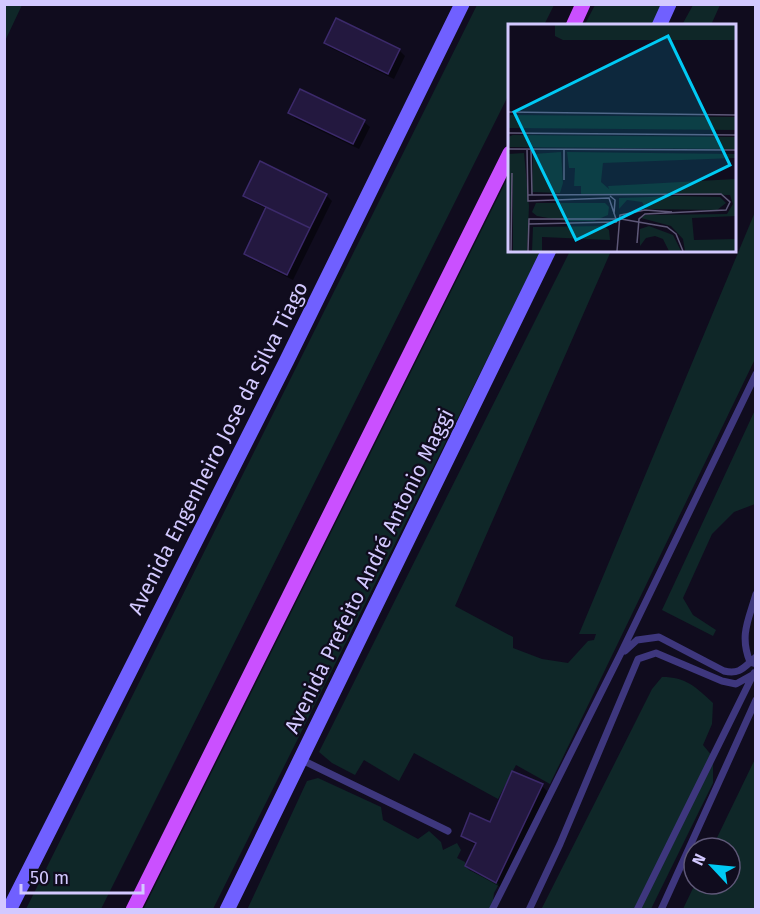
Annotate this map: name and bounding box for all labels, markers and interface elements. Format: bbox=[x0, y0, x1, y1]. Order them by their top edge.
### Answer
inset map bbox=[508, 24, 736, 252]
street label: Avenida Engenheiro Jose da Silva Tiago bbox=[122, 277, 314, 619]
street label: Avenida Prefeito André Antonio Maggi bbox=[279, 404, 459, 738]
north arrow bbox=[682, 836, 742, 896]
text: N bbox=[688, 851, 710, 869]
scale bar bbox=[21, 857, 142, 895]
text: 50 m bbox=[30, 867, 69, 889]

